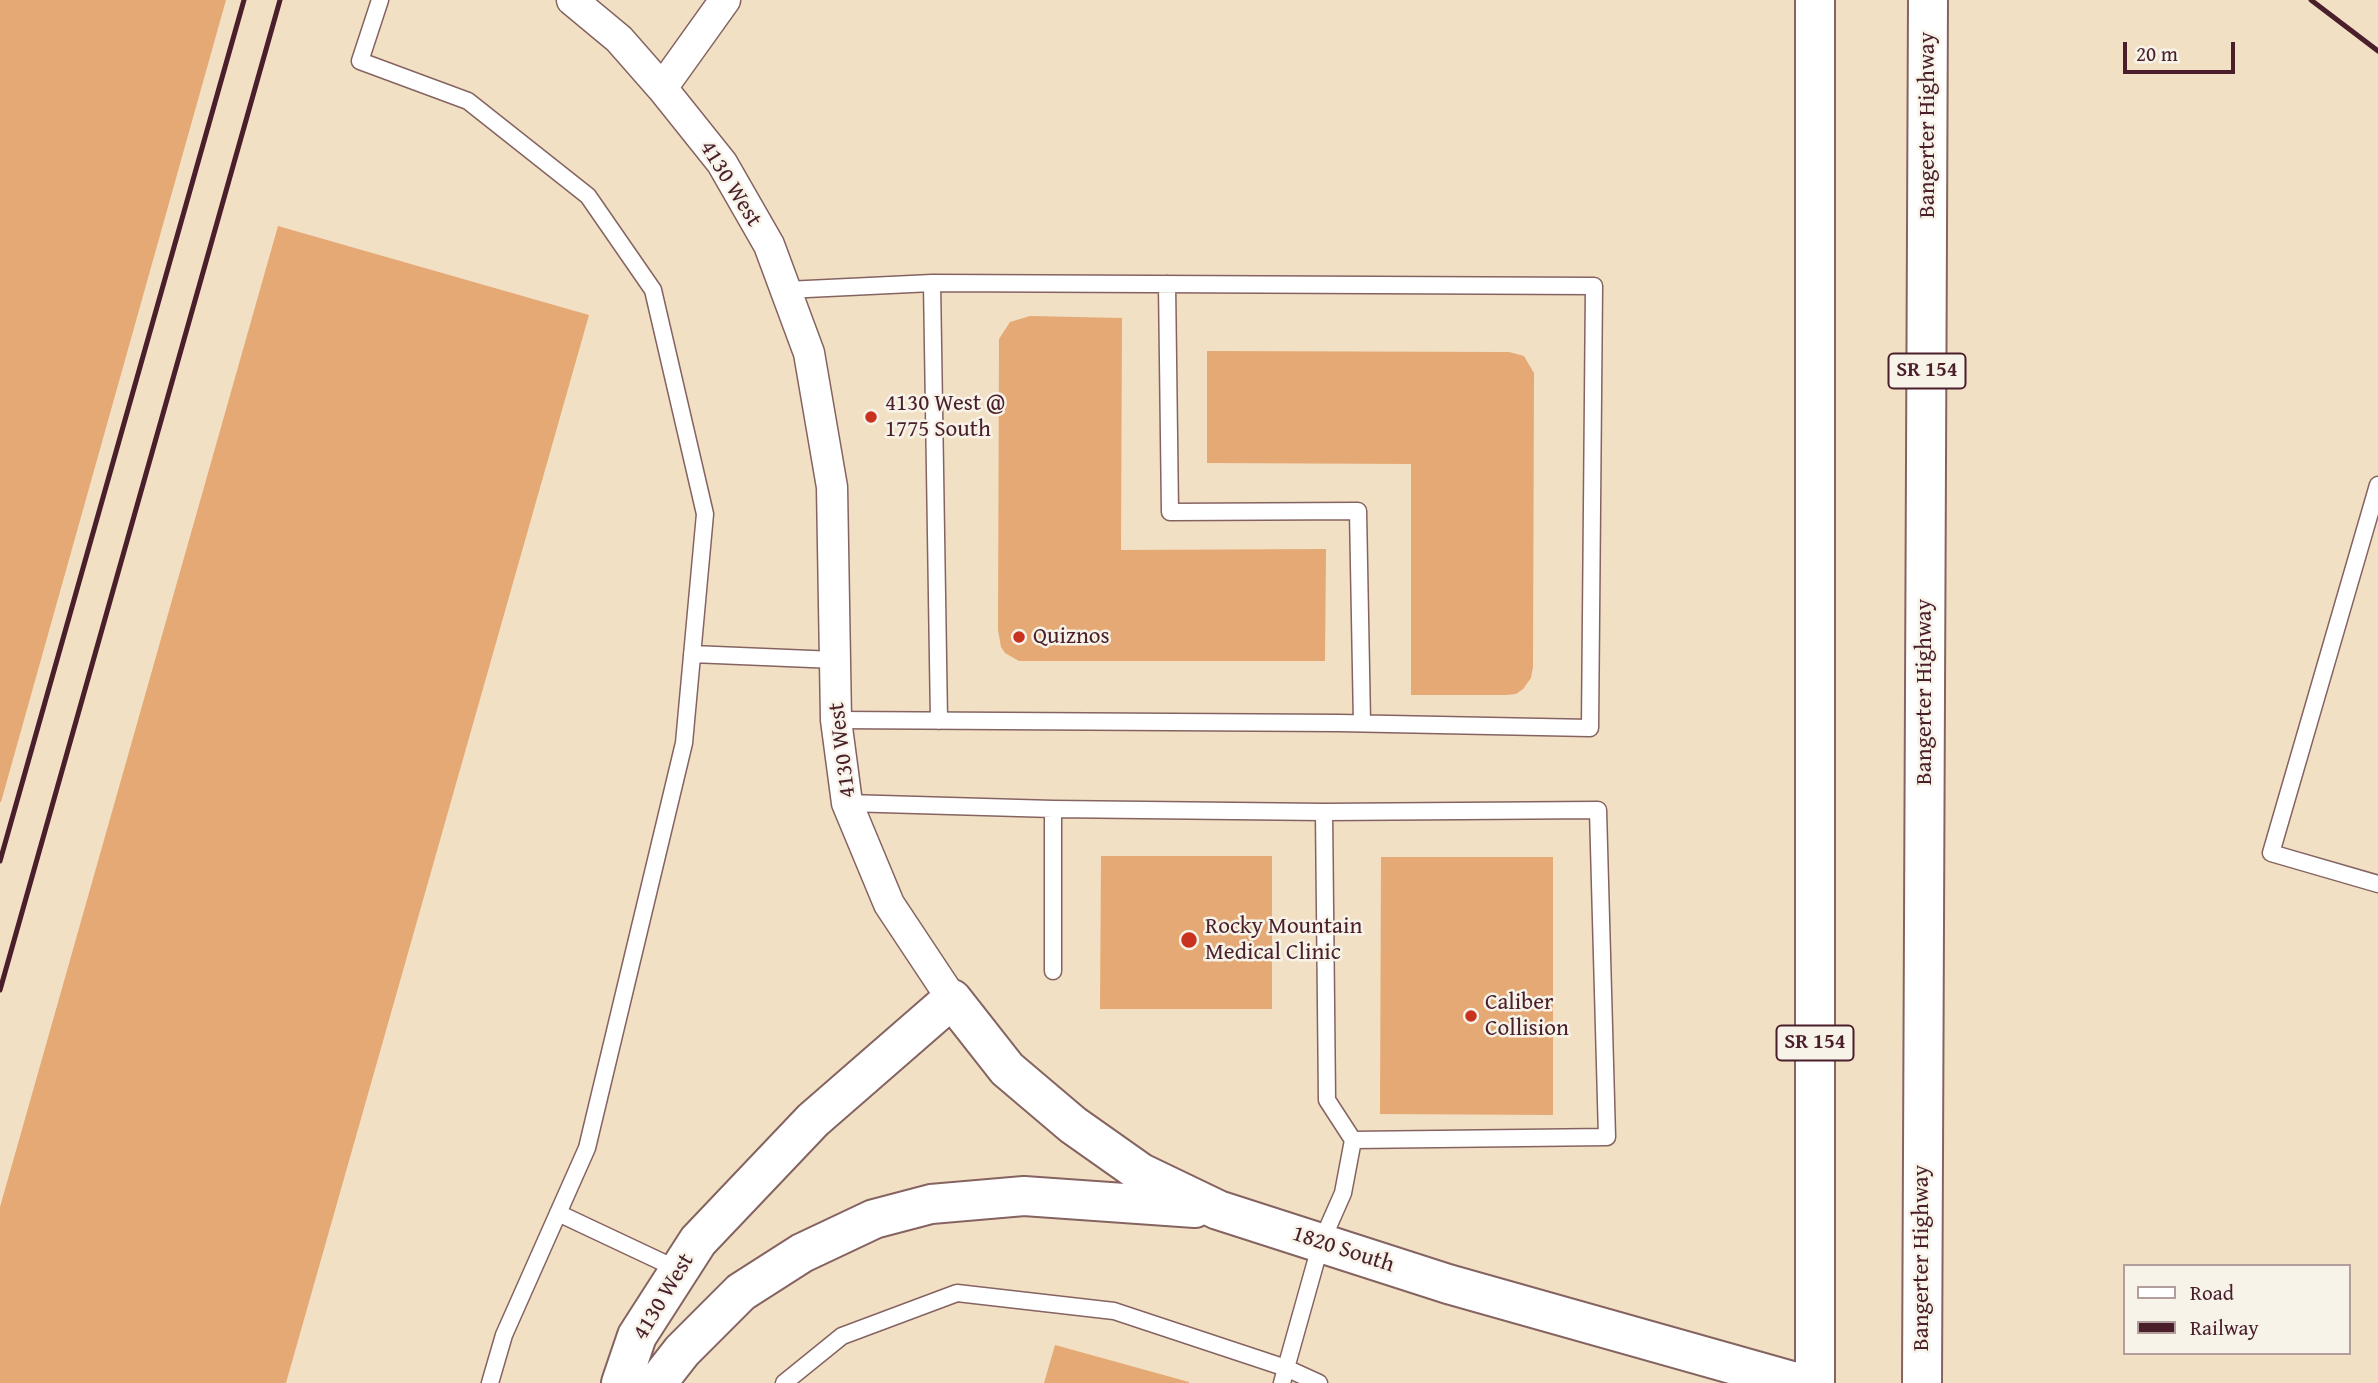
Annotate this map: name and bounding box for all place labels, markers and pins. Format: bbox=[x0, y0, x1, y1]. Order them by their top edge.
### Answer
place label: 4130 West @ 1775 South bbox=[885, 390, 1005, 444]
marker: 4130 West @ 1775 South bbox=[863, 409, 879, 425]
place label: Quiznos bbox=[1033, 623, 1110, 651]
marker: Quiznos bbox=[1011, 629, 1027, 645]
place label: Rocky Mountain Medical Clinic bbox=[1205, 913, 1362, 967]
marker: Rocky Mountain Medical Clinic bbox=[1179, 930, 1199, 950]
place label: Caliber Collision bbox=[1485, 989, 1569, 1043]
marker: Caliber Collision bbox=[1463, 1008, 1479, 1024]

